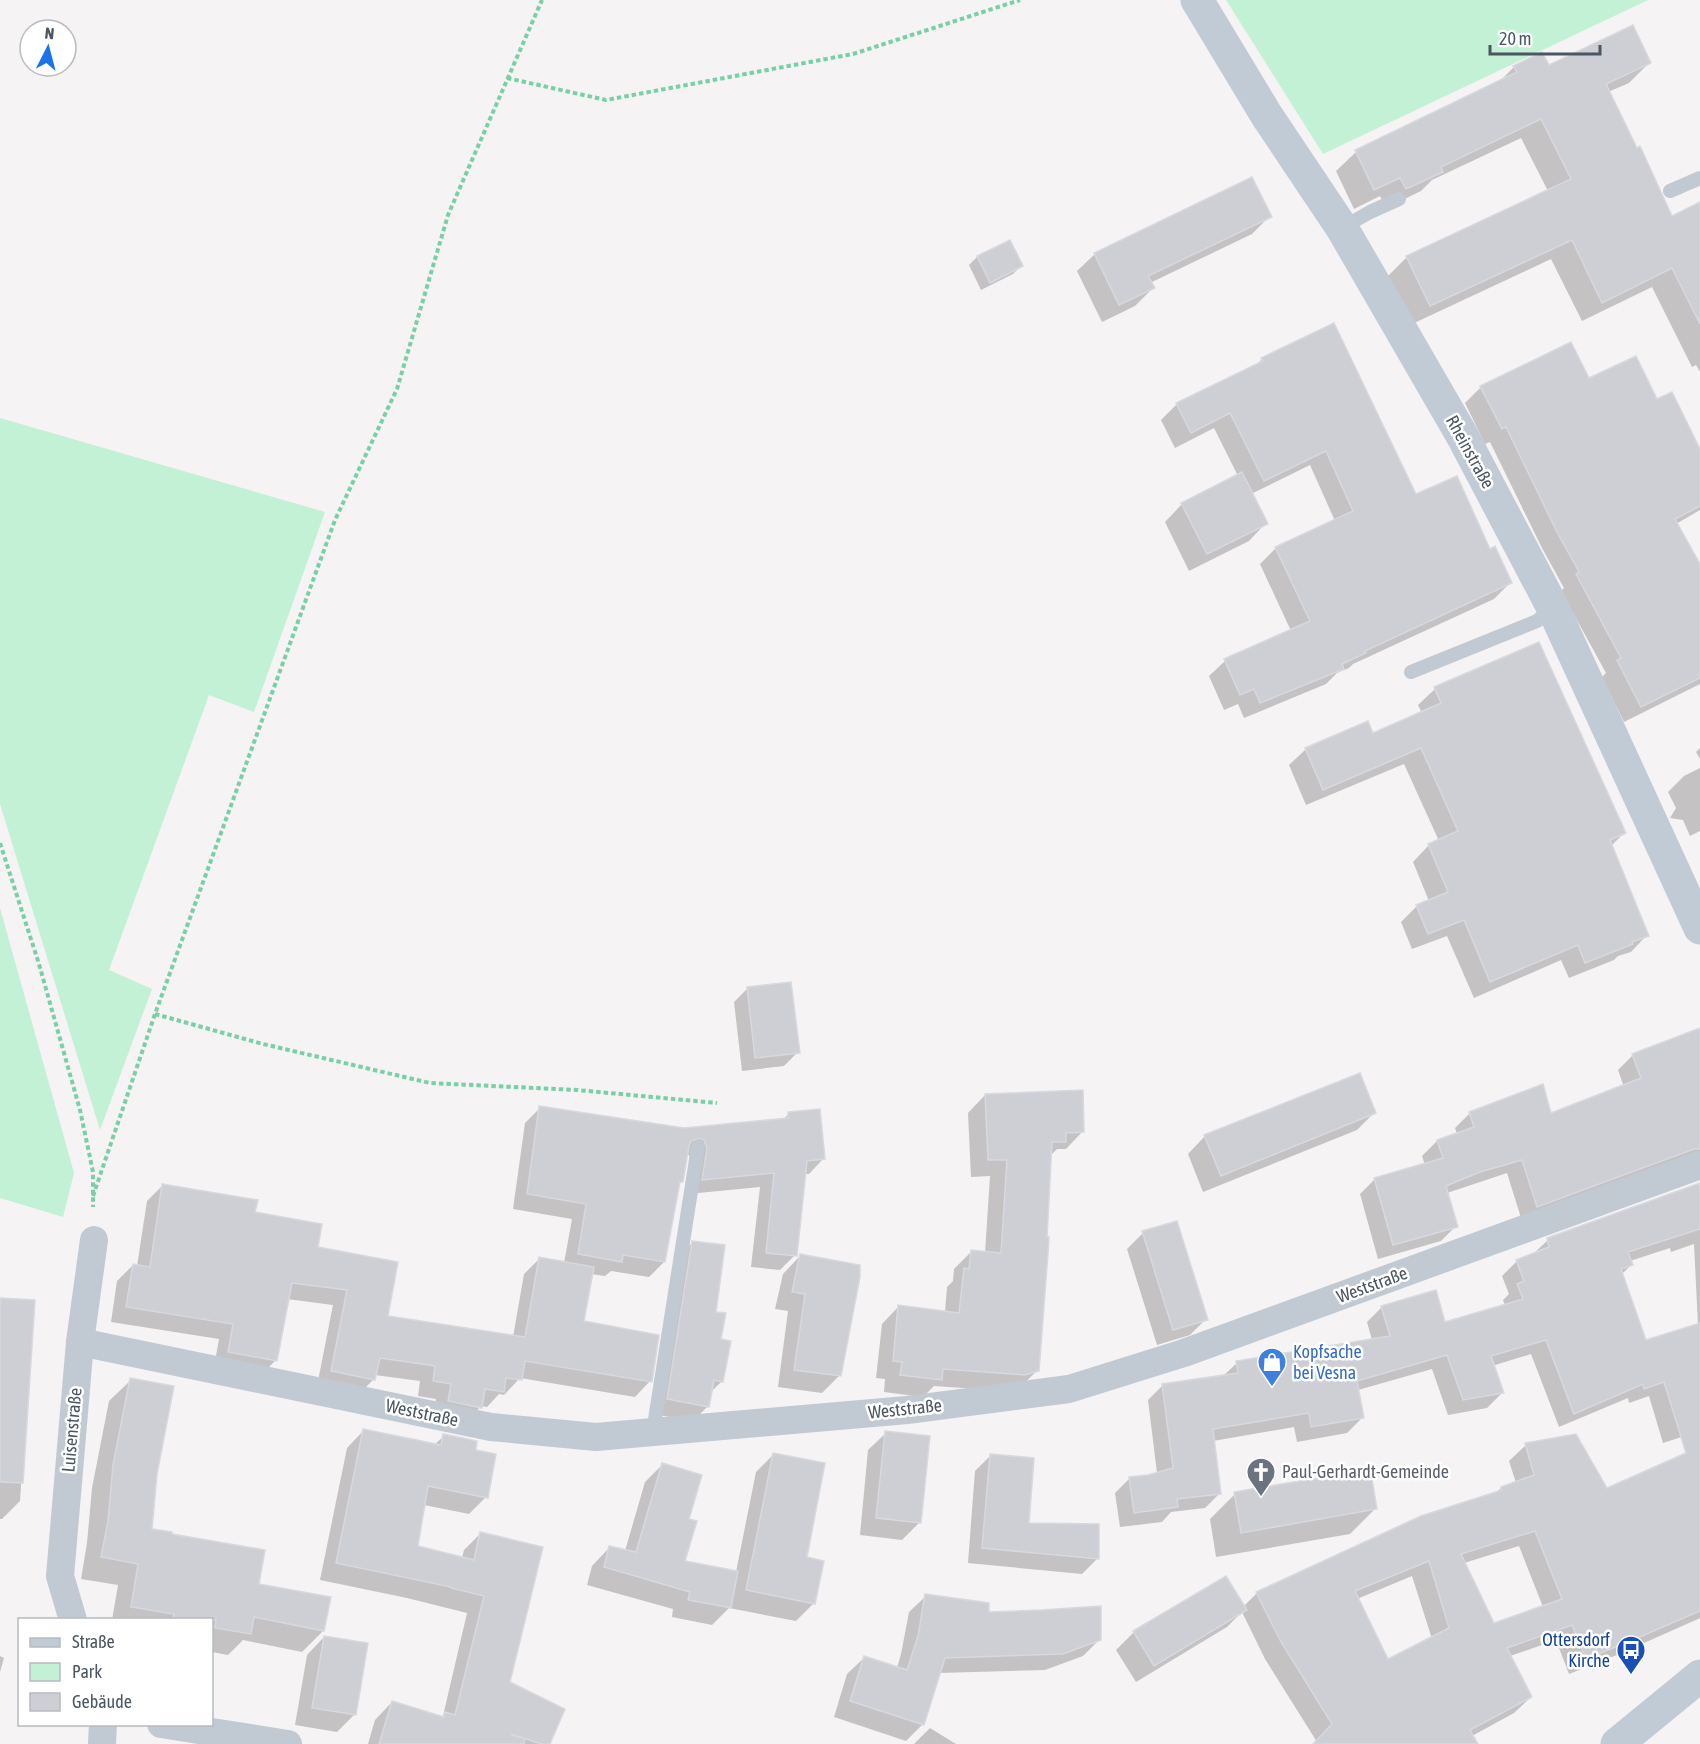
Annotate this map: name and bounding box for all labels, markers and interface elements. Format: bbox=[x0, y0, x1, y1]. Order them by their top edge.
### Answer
north arrow bbox=[18, 18, 78, 78]
scale bar bbox=[1490, 18, 1600, 56]
text: N bbox=[44, 24, 55, 43]
text: 20 m bbox=[1499, 28, 1531, 49]
street label: Rheinstraße bbox=[1442, 412, 1499, 492]
street label: Weststraße bbox=[1334, 1262, 1410, 1307]
place label: Kopfsache bei Vesna bbox=[1293, 1341, 1362, 1383]
shop icon: Kopfsache bei Vesna bbox=[1256, 1346, 1288, 1388]
street label: Luisenstraße bbox=[57, 1387, 86, 1473]
street label: Weststraße bbox=[867, 1394, 943, 1423]
street label: Weststraße bbox=[384, 1395, 460, 1430]
church icon: Paul-Gerhardt-Gemeinde bbox=[1245, 1456, 1277, 1498]
place label: Paul-Gerhardt-Gemeinde bbox=[1282, 1461, 1449, 1482]
legend bbox=[18, 1618, 213, 1726]
place label: Ottersdorf Kirche bbox=[1542, 1629, 1610, 1671]
text: Straße bbox=[72, 1631, 115, 1652]
bus stop icon: Ottersdorf Kirche bbox=[1615, 1634, 1647, 1676]
text: Park bbox=[72, 1661, 102, 1682]
text: Gebäude bbox=[72, 1691, 132, 1712]

